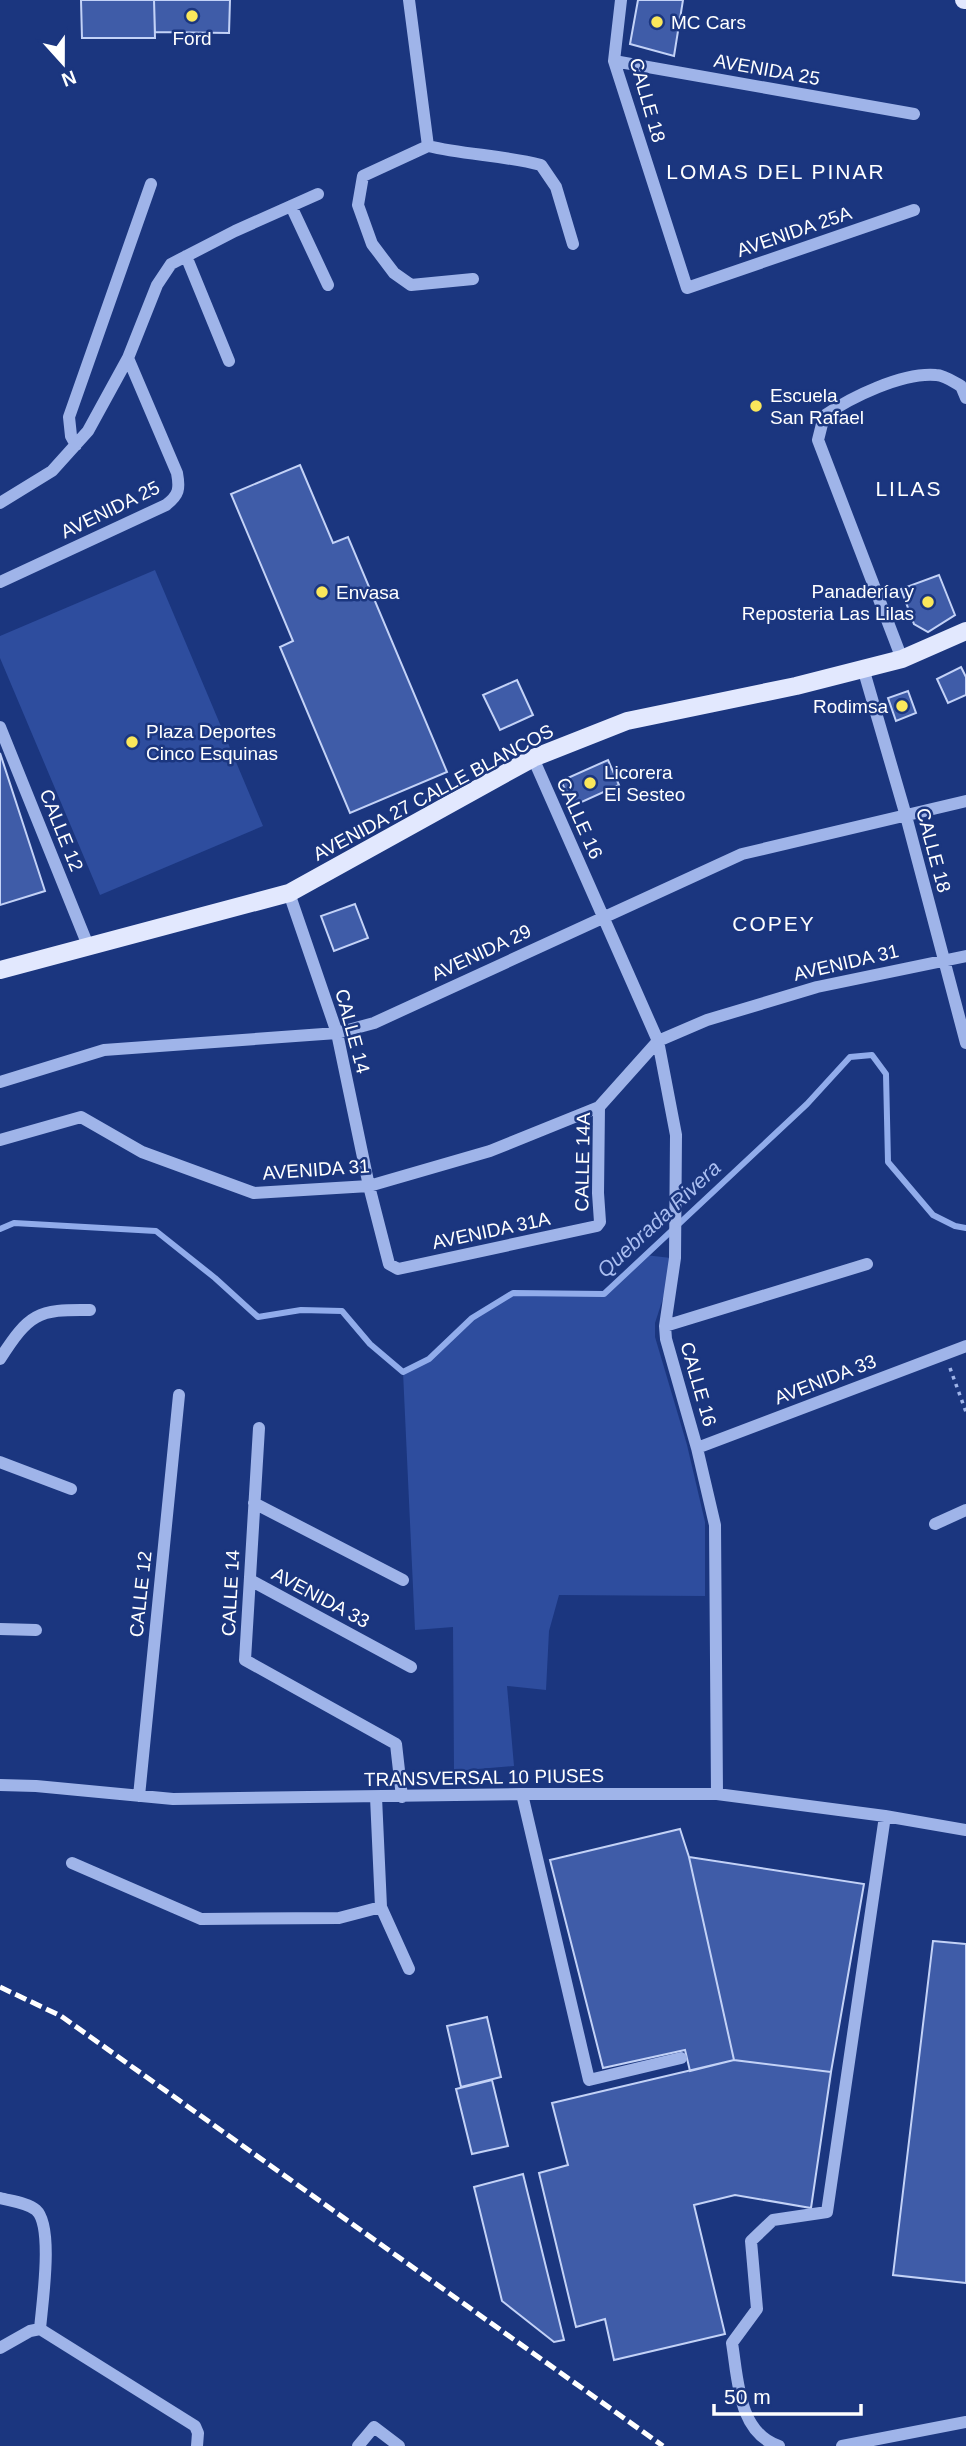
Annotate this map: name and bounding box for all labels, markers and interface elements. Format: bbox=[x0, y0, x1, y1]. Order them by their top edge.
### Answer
marker: Ford bbox=[184, 8, 200, 24]
place label: MC Cars bbox=[671, 12, 746, 33]
marker: MC Cars bbox=[649, 14, 665, 30]
north arrow bbox=[28, 28, 98, 98]
place label: Ford bbox=[172, 28, 212, 49]
street label: AVENIDA 25 bbox=[712, 50, 822, 89]
street label: CALLE 18 bbox=[625, 56, 670, 145]
text: N bbox=[59, 66, 79, 91]
district label: LOMAS DEL PINAR bbox=[666, 160, 886, 183]
street label: AVENIDA 25A bbox=[734, 202, 855, 261]
place label: Escuela San Rafael bbox=[770, 385, 864, 428]
marker: Escuela San Rafael bbox=[748, 398, 764, 414]
street label: AVENIDA 25 bbox=[57, 476, 163, 542]
district label: LILAS bbox=[875, 477, 943, 500]
place label: Panadería y Reposteria Las Lilas bbox=[742, 581, 914, 624]
place label: Envasa bbox=[336, 582, 400, 603]
marker: Envasa bbox=[314, 584, 330, 600]
marker: Panadería y Reposteria Las Lilas bbox=[920, 594, 936, 610]
place label: Rodimsa bbox=[813, 696, 888, 717]
marker: Rodimsa bbox=[894, 698, 910, 714]
street label: AVENIDA 27 CALLE BLANCOS bbox=[310, 720, 557, 865]
place label: Plaza Deportes Cinco Esquinas bbox=[146, 721, 278, 764]
marker: Plaza Deportes Cinco Esquinas bbox=[124, 734, 140, 750]
place label: Licorera El Sesteo bbox=[604, 762, 685, 805]
street label: CALLE 16 bbox=[552, 774, 607, 862]
marker: Licorera El Sesteo bbox=[582, 775, 598, 791]
street label: CALLE 12 bbox=[36, 786, 87, 874]
street label: CALLE 18 bbox=[912, 806, 955, 895]
district label: COPEY bbox=[732, 912, 816, 935]
street label: AVENIDA 29 bbox=[428, 920, 534, 985]
street label: AVENIDA 31 bbox=[791, 940, 901, 985]
street label: CALLE 14 bbox=[331, 987, 374, 1076]
street label: CALLE 14A bbox=[571, 1112, 594, 1212]
street label: AVENIDA 31 bbox=[262, 1155, 370, 1184]
water label: Quebrada Rivera bbox=[592, 1156, 725, 1282]
street label: AVENIDA 31A bbox=[430, 1208, 552, 1253]
street label: CALLE 16 bbox=[676, 1340, 721, 1429]
street label: AVENIDA 33 bbox=[771, 1350, 879, 1409]
street label: CALLE 14 bbox=[218, 1549, 243, 1637]
street label: CALLE 12 bbox=[126, 1550, 155, 1638]
street label: AVENIDA 33 bbox=[268, 1563, 373, 1632]
street label: TRANSVERSAL 10 PIUSES bbox=[364, 1765, 604, 1790]
scale bar bbox=[714, 2372, 861, 2416]
text: 50 m bbox=[724, 2385, 771, 2408]

